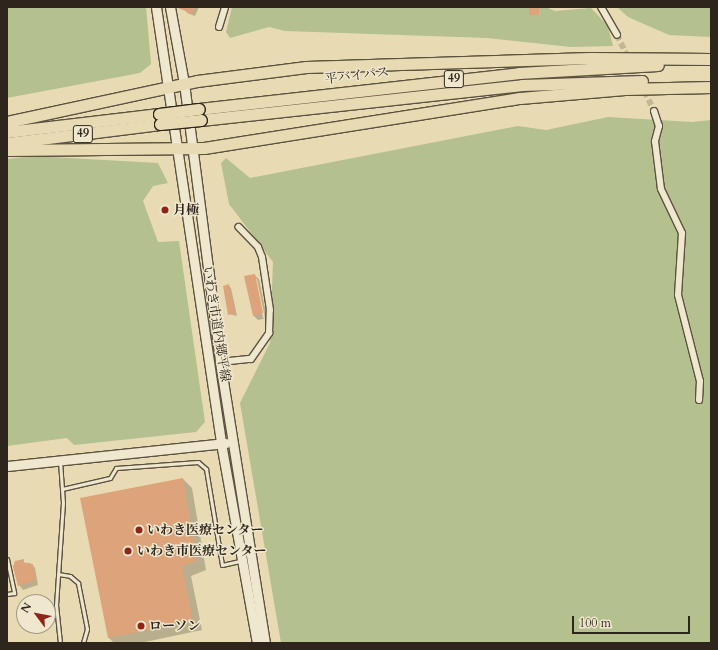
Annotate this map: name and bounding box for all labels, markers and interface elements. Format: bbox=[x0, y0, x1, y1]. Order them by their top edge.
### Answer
street label: 平バイパス bbox=[324, 64, 390, 88]
road number: 49 bbox=[443, 69, 465, 89]
road number: 49 bbox=[72, 124, 94, 144]
place label: 月極 bbox=[173, 202, 199, 218]
marker: 月極 bbox=[160, 205, 170, 215]
street label: いわき市道内郷平線 bbox=[199, 265, 233, 383]
place label: いわき医療センター bbox=[147, 522, 264, 538]
marker: いわき医療センター bbox=[134, 525, 144, 535]
place label: いわき市医療センター bbox=[137, 543, 267, 559]
marker: いわき市医療センター bbox=[122, 545, 134, 557]
north arrow bbox=[16, 594, 56, 634]
text: N bbox=[17, 600, 35, 616]
scale bar bbox=[574, 608, 692, 634]
text: 100 m bbox=[579, 615, 611, 631]
place label: ローソン bbox=[149, 618, 201, 634]
marker: ローソン bbox=[136, 621, 146, 631]

